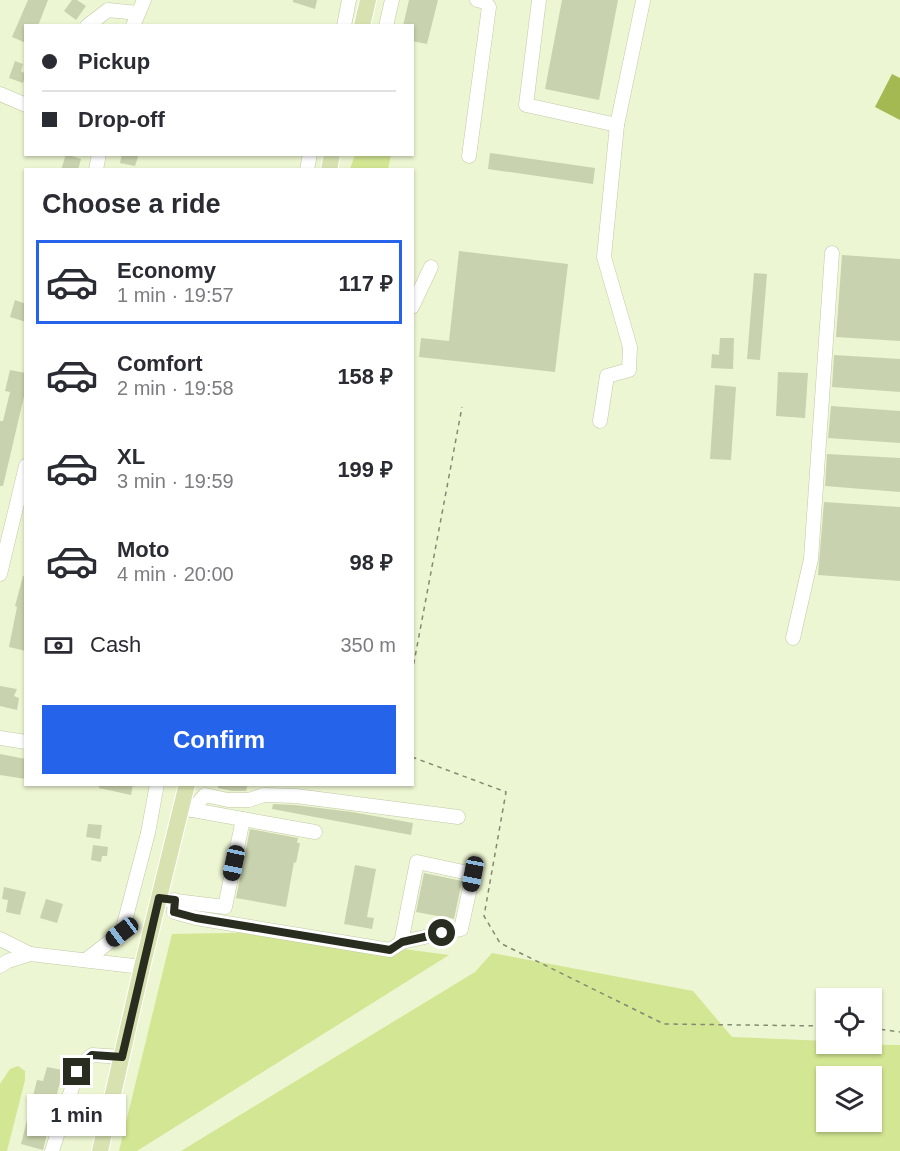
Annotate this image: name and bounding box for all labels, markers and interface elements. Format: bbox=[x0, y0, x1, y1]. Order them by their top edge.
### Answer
text: Pickup bbox=[78, 49, 150, 74]
text: Drop-off bbox=[78, 107, 165, 132]
text: Choose a ride bbox=[42, 189, 221, 219]
icon: car bbox=[45, 255, 99, 309]
text: Economy bbox=[117, 258, 216, 283]
text: 117 ₽ bbox=[339, 271, 393, 296]
text: 1 min · 19:57 bbox=[117, 284, 234, 306]
icon: car bbox=[45, 348, 99, 402]
text: Comfort bbox=[117, 351, 203, 376]
text: 158 ₽ bbox=[337, 364, 393, 389]
text: 2 min · 19:58 bbox=[117, 377, 234, 399]
icon: car bbox=[45, 441, 99, 495]
text: XL bbox=[117, 444, 145, 469]
text: 199 ₽ bbox=[337, 457, 393, 482]
text: 3 min · 19:59 bbox=[117, 470, 234, 492]
icon: car bbox=[45, 534, 99, 588]
text: Moto bbox=[117, 537, 170, 562]
text: 98 ₽ bbox=[350, 550, 393, 575]
text: 4 min · 20:00 bbox=[117, 563, 234, 585]
icon: cash bbox=[42, 629, 75, 662]
text: Cash bbox=[90, 632, 141, 657]
text: 350 m bbox=[340, 634, 396, 656]
button: Confirm bbox=[42, 705, 396, 774]
car bbox=[221, 844, 247, 882]
car bbox=[461, 855, 485, 893]
car bbox=[102, 914, 142, 950]
route start bbox=[428, 919, 455, 946]
map controls bbox=[816, 988, 882, 1132]
button: locate bbox=[816, 988, 882, 1054]
route end bbox=[63, 1058, 90, 1085]
button: layers bbox=[816, 1066, 882, 1132]
callout: 1 min bbox=[28, 1093, 127, 1135]
text: 1 min bbox=[50, 1104, 103, 1126]

